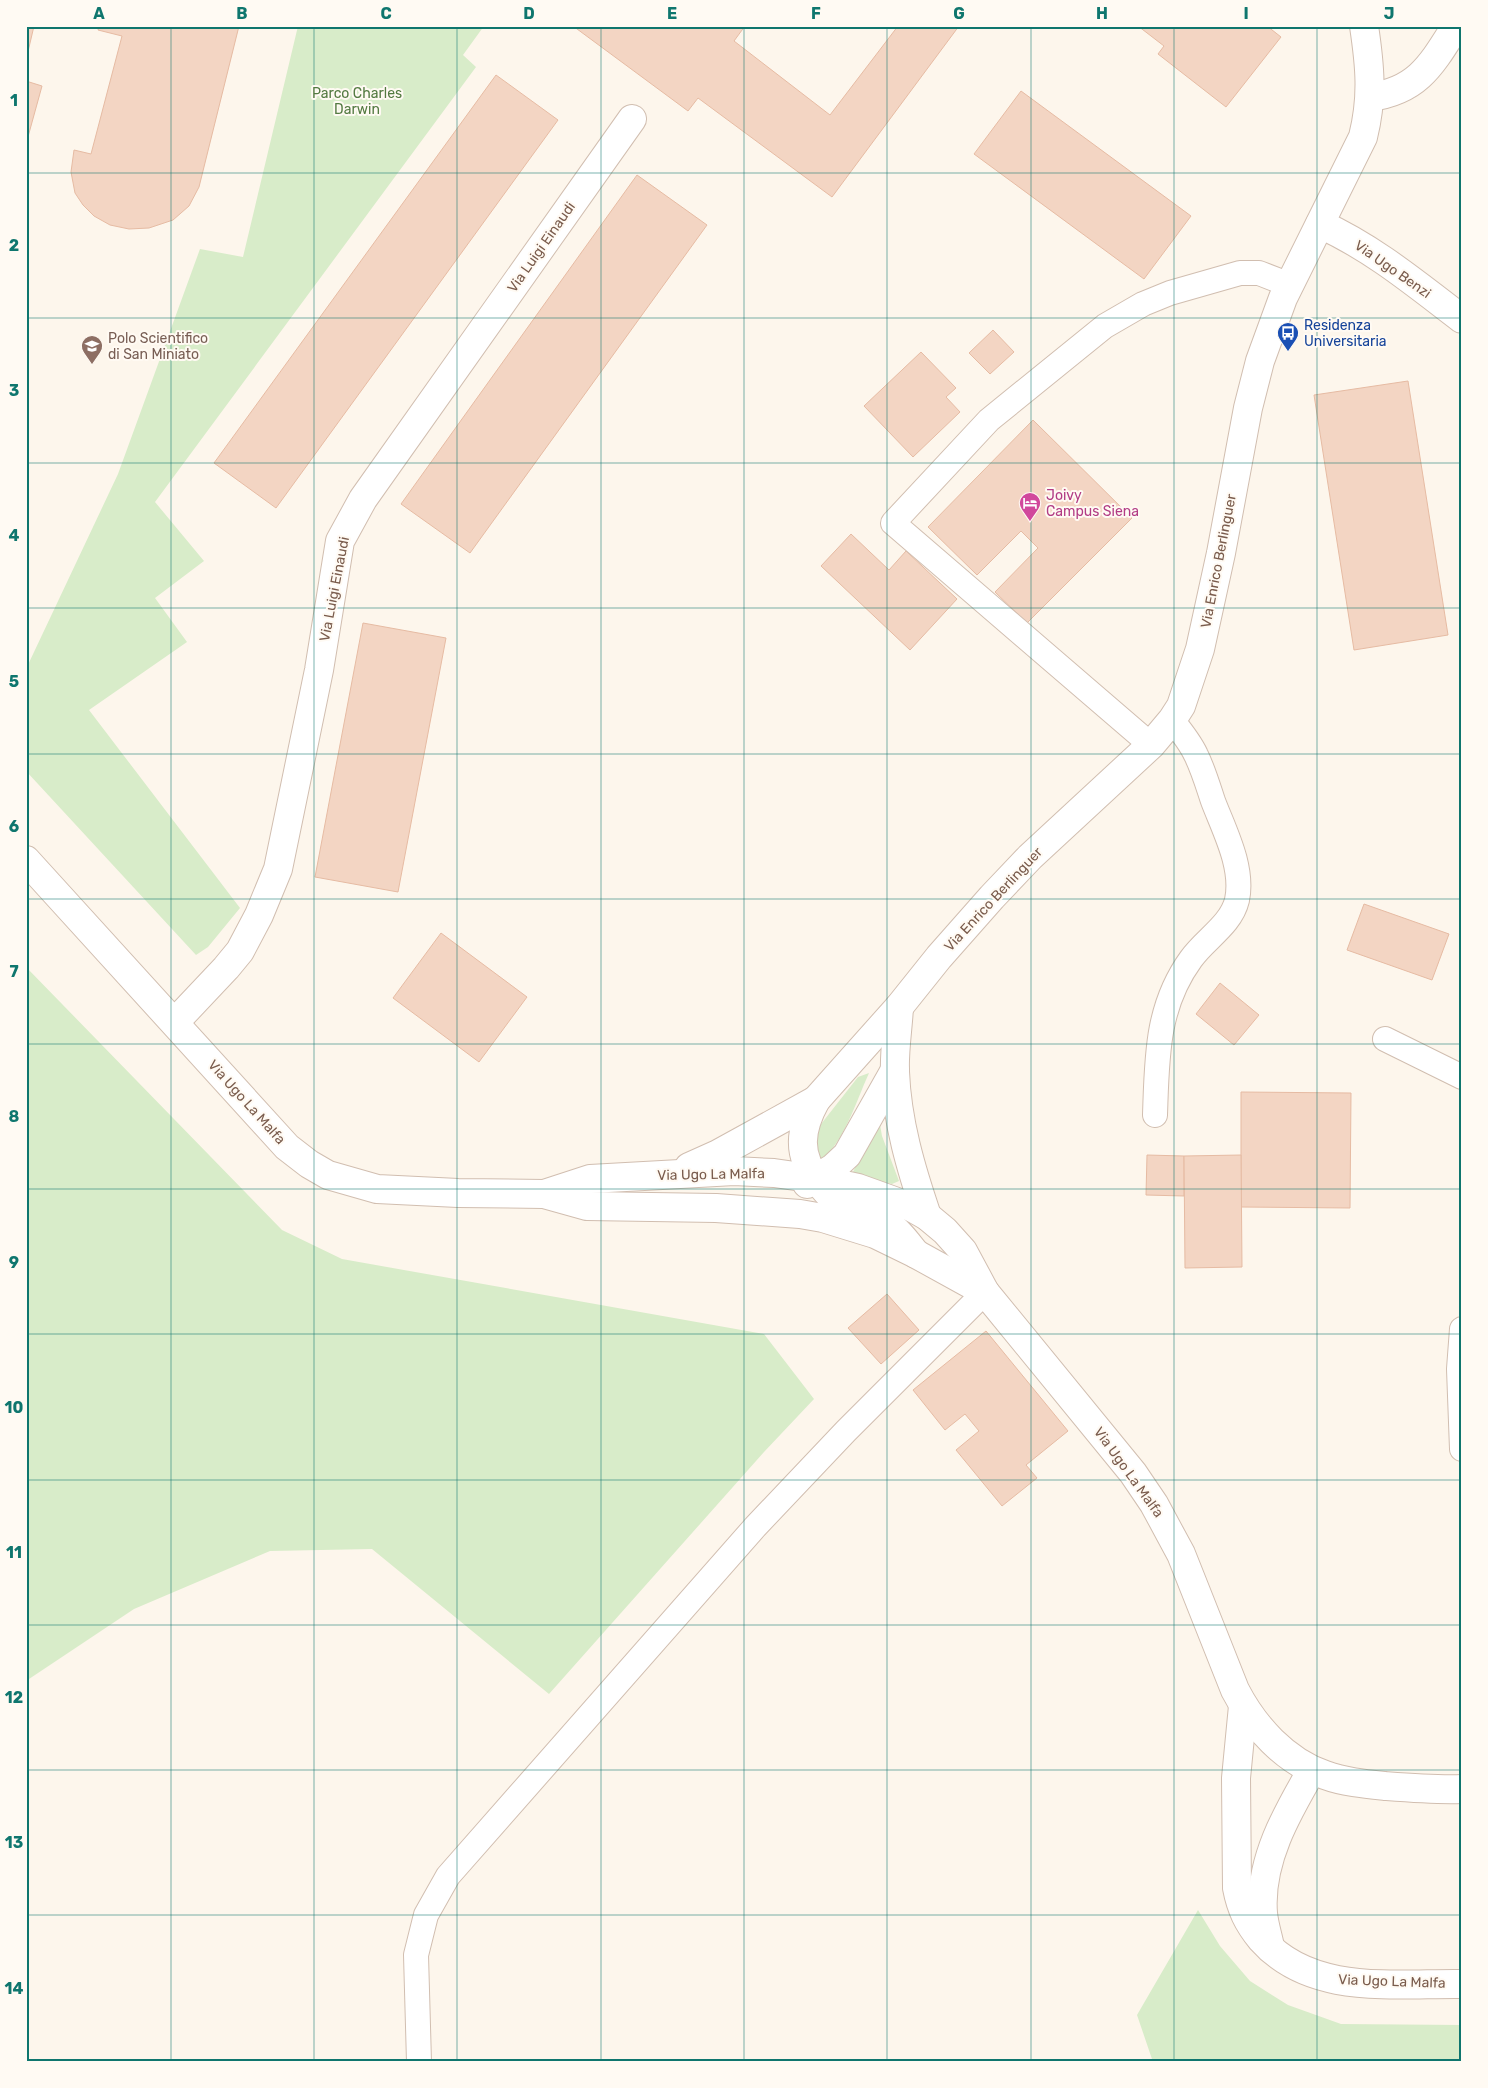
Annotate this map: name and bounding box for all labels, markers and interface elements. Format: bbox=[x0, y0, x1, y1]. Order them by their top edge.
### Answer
text: A bbox=[93, 4, 105, 23]
text: B bbox=[236, 4, 248, 23]
text: C bbox=[380, 4, 392, 23]
text: D bbox=[523, 4, 535, 23]
text: E bbox=[667, 4, 677, 23]
text: F bbox=[811, 4, 821, 23]
text: G bbox=[953, 4, 965, 23]
text: H bbox=[1096, 4, 1108, 23]
text: I bbox=[1243, 4, 1249, 23]
text: J bbox=[1384, 4, 1394, 23]
park label: Parco Charles Darwin bbox=[312, 85, 402, 118]
text: 1 bbox=[10, 91, 18, 110]
street label: Via Luigi Einaudi bbox=[504, 199, 579, 296]
text: 2 bbox=[9, 236, 19, 255]
street label: Via Ugo Benzi bbox=[1351, 237, 1434, 302]
place label: Residenza Universitaria bbox=[1304, 317, 1387, 350]
bus stop icon: Residenza Universitaria bbox=[1276, 321, 1300, 352]
place label: Polo Scientifico di San Miniato bbox=[108, 330, 208, 363]
school or university icon: Polo Scientifico di San Miniato bbox=[80, 334, 104, 365]
text: 3 bbox=[9, 381, 19, 400]
place label: Joivy Campus Siena bbox=[1046, 487, 1139, 520]
hotel icon: Joivy Campus Siena bbox=[1018, 491, 1042, 522]
street label: Via Enrico Berlinguer bbox=[1197, 492, 1240, 630]
text: 4 bbox=[9, 526, 20, 545]
street label: Via Luigi Einaudi bbox=[316, 535, 353, 643]
text: 5 bbox=[9, 672, 19, 691]
text: 6 bbox=[9, 817, 19, 836]
street label: Via Enrico Berlinguer bbox=[941, 843, 1047, 955]
text: 7 bbox=[9, 962, 19, 981]
street label: Via Ugo La Malfa bbox=[204, 1057, 289, 1148]
text: 8 bbox=[9, 1107, 20, 1126]
street label: Via Ugo La Malfa bbox=[657, 1165, 765, 1184]
text: 9 bbox=[9, 1253, 19, 1272]
text: 10 bbox=[5, 1398, 24, 1417]
street label: Via Ugo La Malfa bbox=[1090, 1424, 1167, 1521]
text: 11 bbox=[6, 1543, 22, 1562]
text: 12 bbox=[5, 1688, 23, 1707]
text: 13 bbox=[5, 1833, 23, 1852]
street label: Via Ugo La Malfa bbox=[1338, 1971, 1446, 1992]
text: 14 bbox=[5, 1979, 24, 1998]

